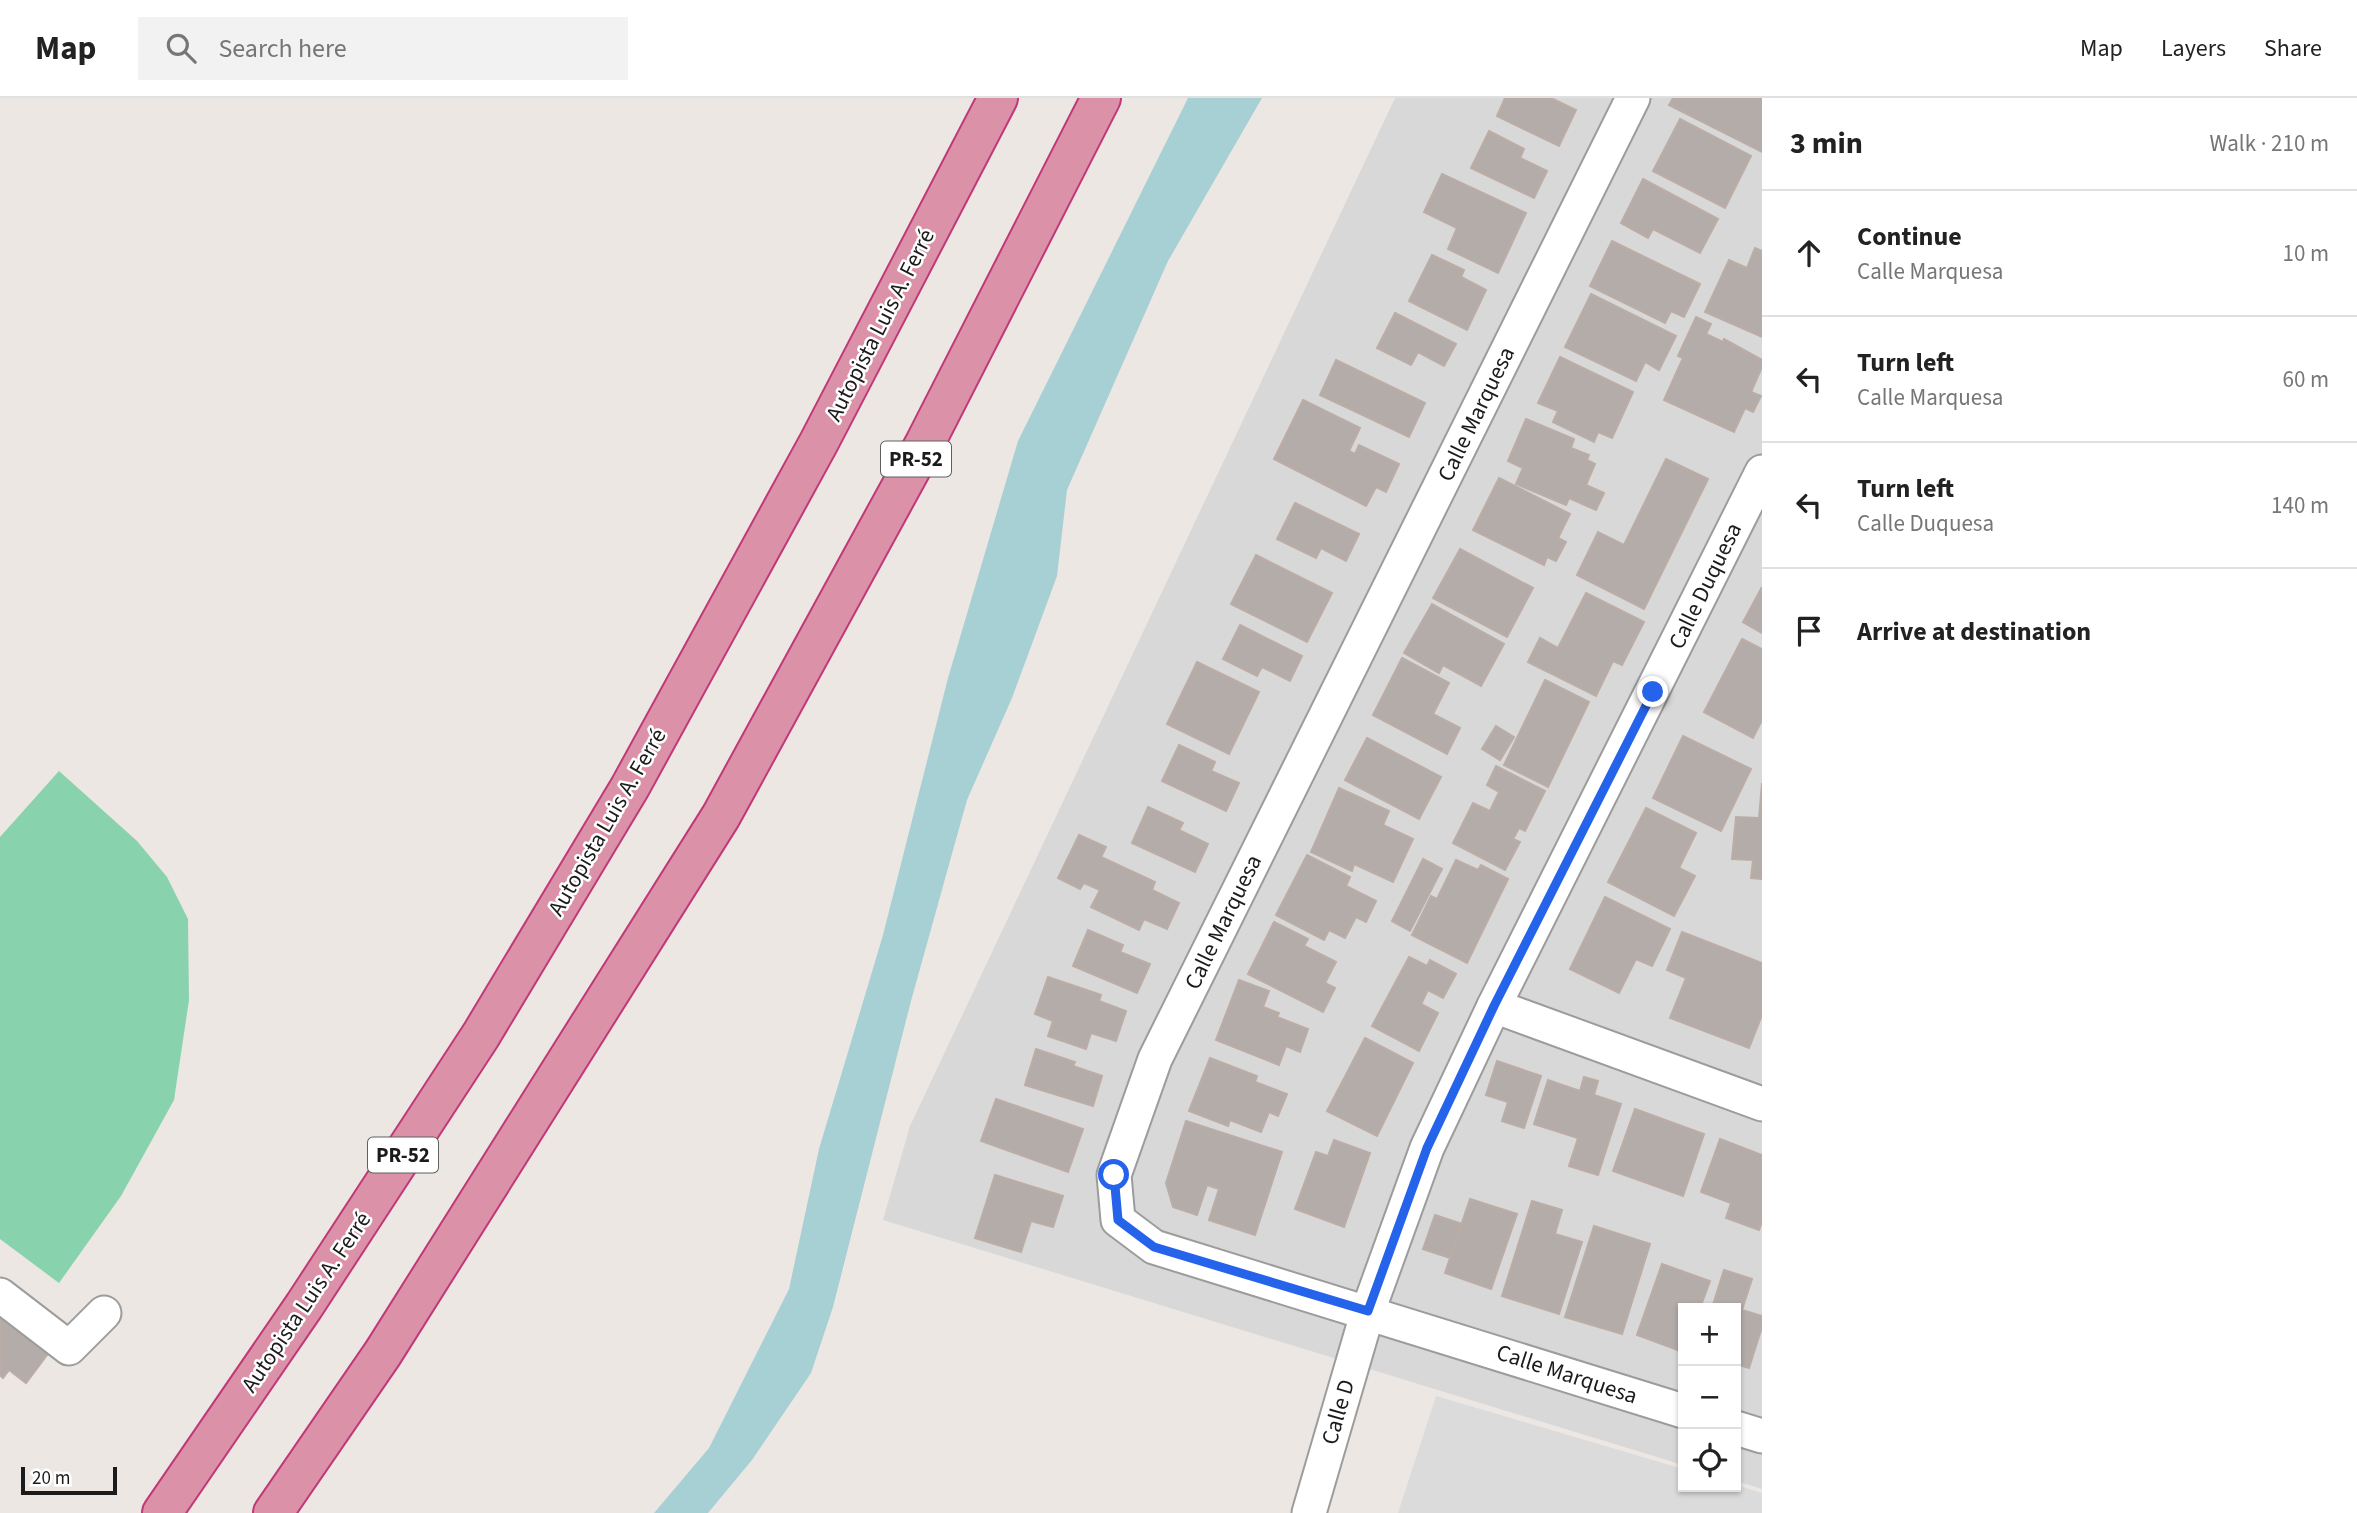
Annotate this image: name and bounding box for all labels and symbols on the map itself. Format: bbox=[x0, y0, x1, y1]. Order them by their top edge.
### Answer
street label: Autopista Luis A. Ferré bbox=[817, 223, 943, 427]
street label: Calle Marquesa bbox=[1429, 341, 1523, 487]
road number: PR-52 bbox=[881, 442, 951, 476]
street label: Calle Duquesa bbox=[1660, 517, 1750, 655]
route end bbox=[1637, 676, 1668, 707]
street label: Autopista Luis A. Ferré bbox=[540, 722, 674, 922]
street label: Calle Marquesa bbox=[1176, 849, 1270, 995]
road number: PR-52 bbox=[368, 1138, 438, 1172]
route start bbox=[1098, 1159, 1129, 1190]
street label: Autopista Luis A. Ferré bbox=[233, 1205, 379, 1399]
street label: Calle Marquesa bbox=[1492, 1336, 1642, 1412]
street label: Calle D bbox=[1313, 1375, 1363, 1449]
scale bar bbox=[21, 1464, 117, 1496]

